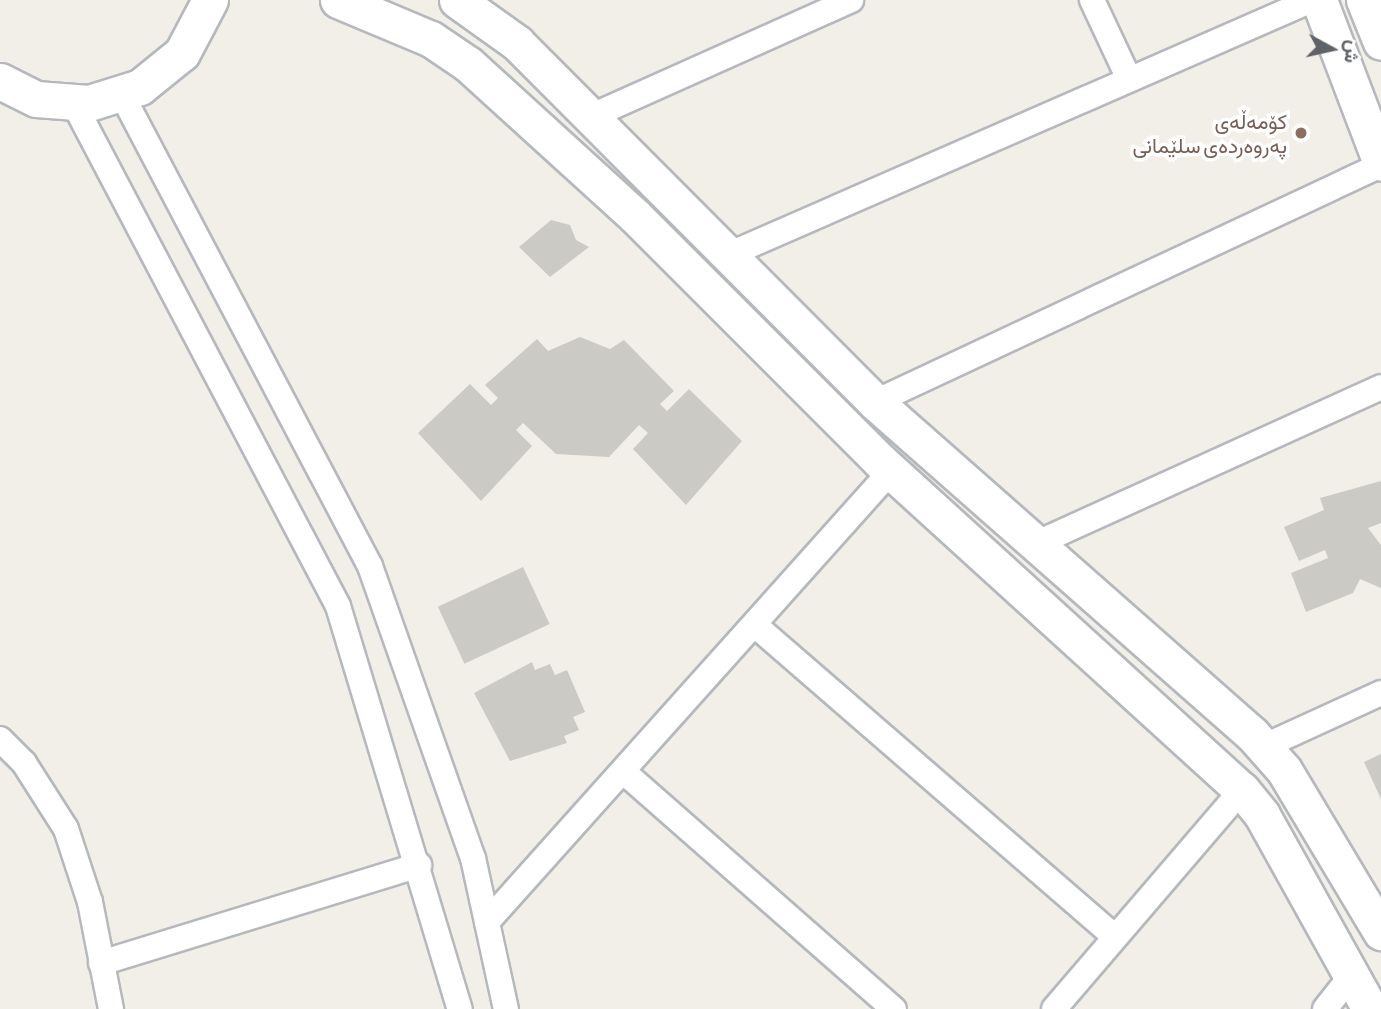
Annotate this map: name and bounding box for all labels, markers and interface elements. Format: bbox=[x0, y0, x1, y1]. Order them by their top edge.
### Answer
north arrow bbox=[1297, 14, 1367, 84]
text: ش bbox=[1340, 39, 1365, 65]
place label: كۆمەڵەی پەروەردەی سلێمانی bbox=[1132, 108, 1287, 158]
marker: كۆمەڵەی پەروەردەی سلێمانی bbox=[1293, 125, 1309, 141]

